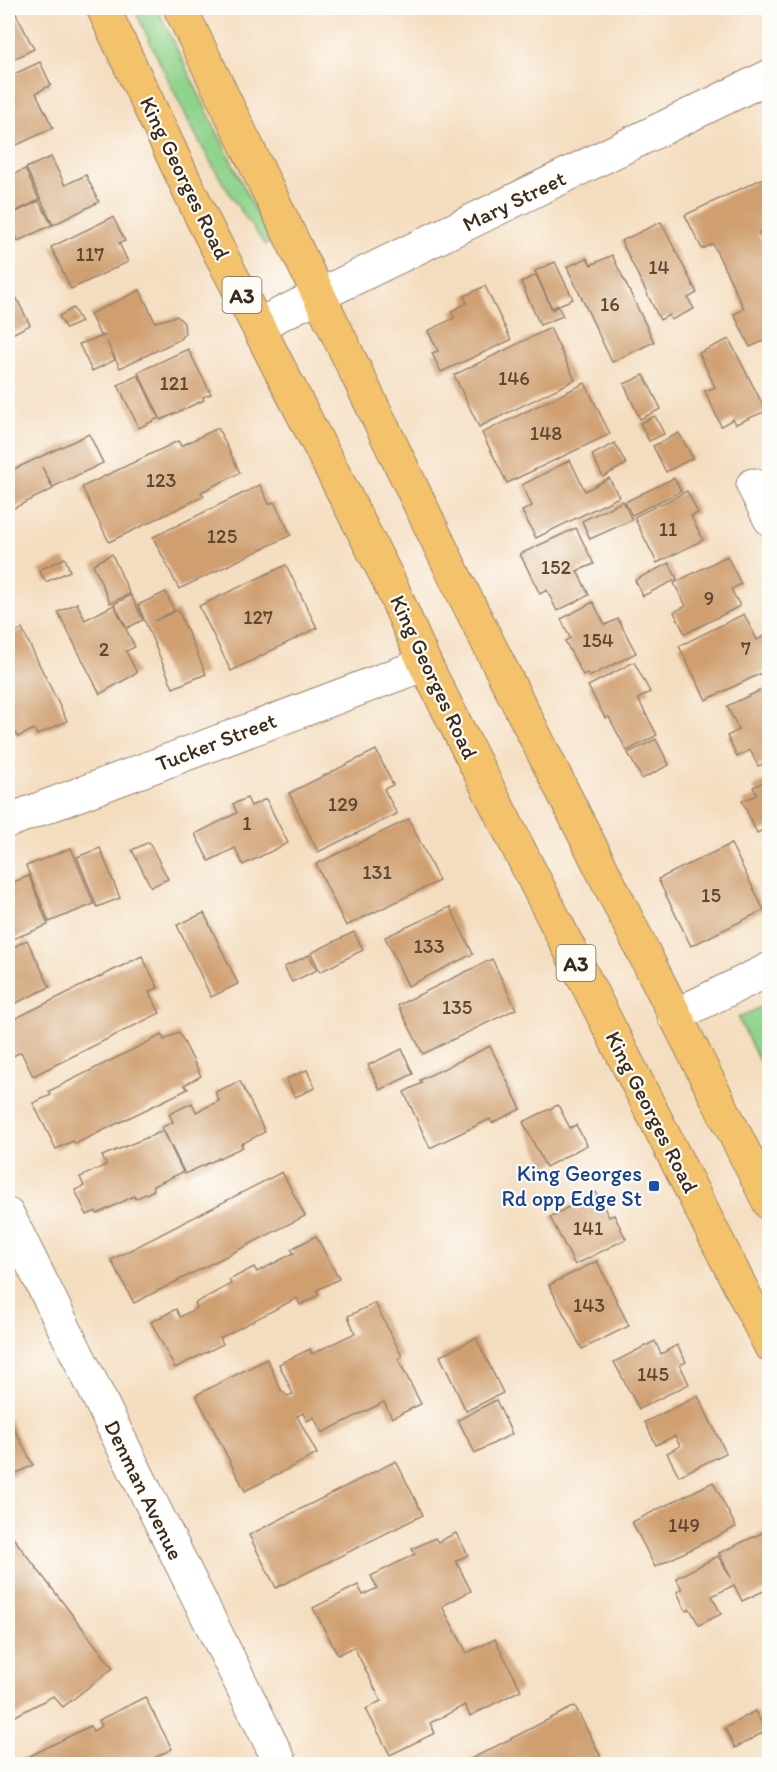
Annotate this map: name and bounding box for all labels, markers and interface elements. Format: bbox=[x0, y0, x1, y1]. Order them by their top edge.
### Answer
street label: King Georges Road bbox=[134, 92, 236, 264]
street label: Mary Street bbox=[458, 164, 570, 238]
house number: 117 bbox=[76, 242, 104, 266]
house number: 14 bbox=[648, 255, 670, 279]
road number: A3 bbox=[222, 277, 262, 313]
house number: 16 bbox=[600, 292, 620, 316]
house number: 146 bbox=[498, 366, 530, 390]
house number: 121 bbox=[159, 371, 189, 395]
house number: 148 bbox=[530, 421, 562, 445]
house number: 123 bbox=[146, 468, 176, 492]
house number: 11 bbox=[659, 517, 677, 541]
house number: 125 bbox=[207, 524, 237, 548]
house number: 152 bbox=[541, 555, 572, 579]
house number: 9 bbox=[704, 586, 714, 610]
street label: King Georges Road bbox=[384, 591, 484, 763]
house number: 127 bbox=[243, 605, 273, 629]
house number: 154 bbox=[582, 628, 614, 652]
house number: 7 bbox=[741, 636, 751, 660]
house number: 2 bbox=[99, 637, 110, 661]
street label: Tucker Street bbox=[152, 707, 280, 777]
house number: 129 bbox=[328, 792, 358, 816]
house number: 1 bbox=[242, 811, 252, 835]
house number: 131 bbox=[362, 860, 392, 884]
house number: 15 bbox=[701, 883, 721, 907]
house number: 133 bbox=[413, 934, 445, 958]
road number: A3 bbox=[556, 945, 596, 981]
house number: 135 bbox=[442, 995, 472, 1019]
street label: King Georges Road bbox=[600, 1026, 704, 1198]
place label: King Georges Rd opp Edge St bbox=[502, 1160, 642, 1212]
marker: King Georges Rd opp Edge St bbox=[647, 1179, 661, 1193]
house number: 141 bbox=[573, 1216, 603, 1240]
house number: 143 bbox=[573, 1293, 605, 1317]
house number: 145 bbox=[637, 1362, 669, 1386]
street label: Denman Avenue bbox=[98, 1416, 190, 1564]
house number: 149 bbox=[668, 1513, 700, 1537]

